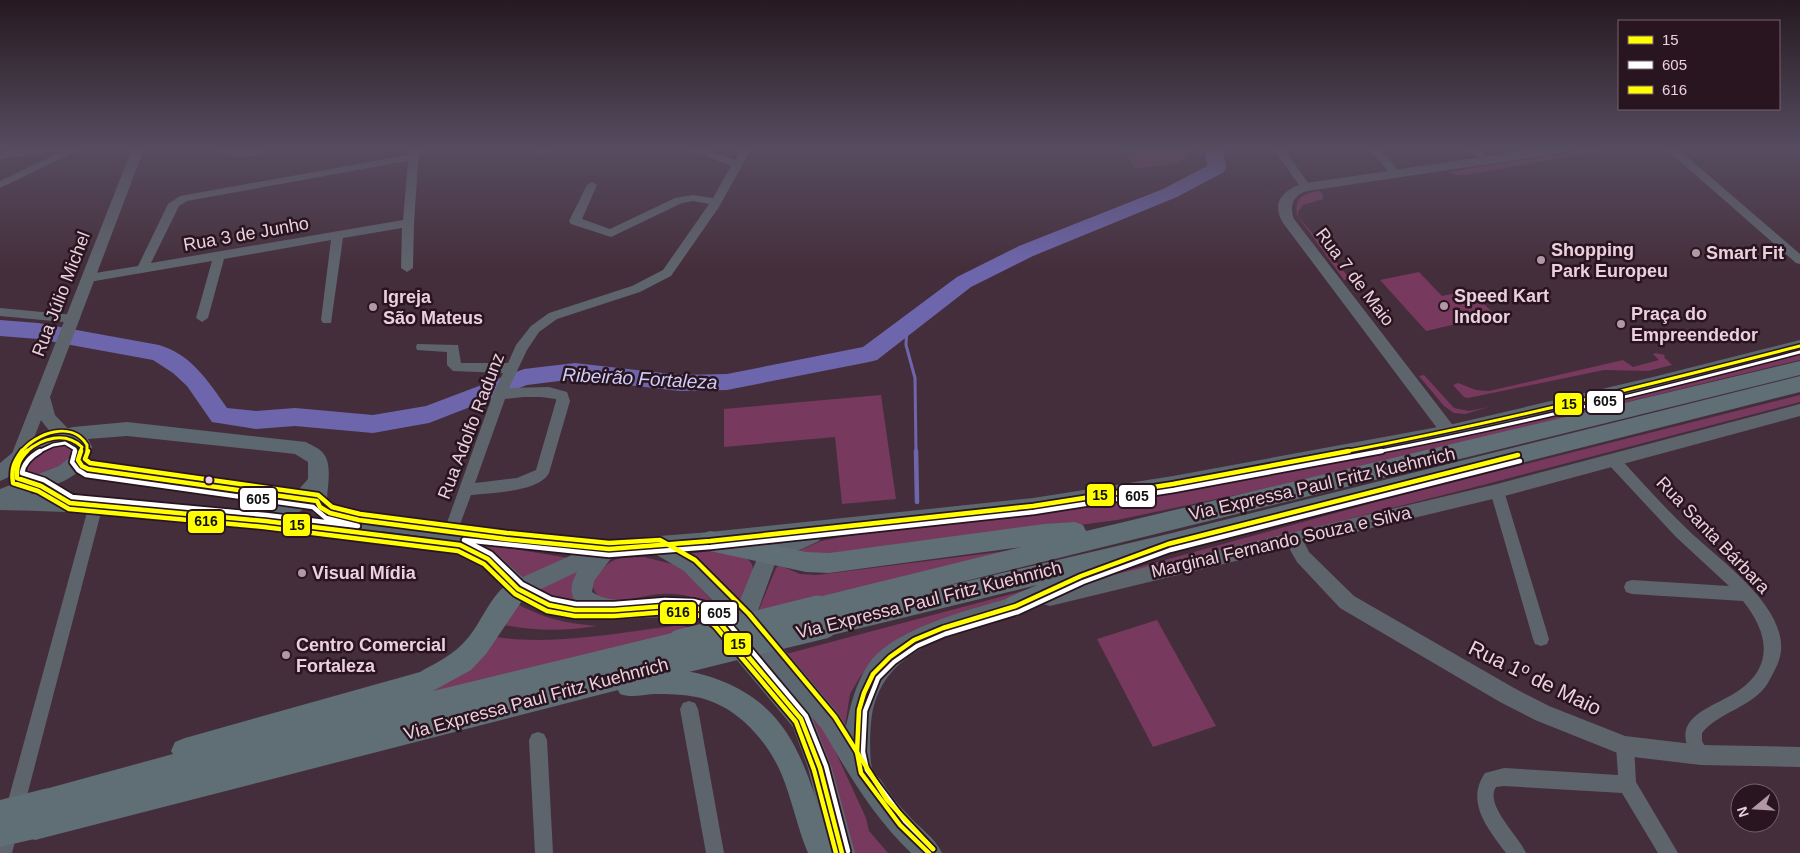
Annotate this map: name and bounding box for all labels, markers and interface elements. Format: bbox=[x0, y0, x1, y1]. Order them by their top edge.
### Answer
legend bbox=[1618, 20, 1780, 110]
text: 15 bbox=[1662, 31, 1679, 48]
text: 605 bbox=[1662, 56, 1687, 73]
text: 616 bbox=[1662, 81, 1687, 98]
street label: Rua 3 de Junho bbox=[182, 213, 310, 255]
street label: Rua 7 de Maio bbox=[1312, 224, 1398, 330]
street label: Rua Júlio Michel bbox=[28, 229, 94, 359]
place label: Shopping Park Europeu bbox=[1551, 240, 1668, 281]
place label: Smart Fit bbox=[1706, 243, 1784, 263]
marker: Smart Fit bbox=[1690, 247, 1702, 259]
marker: Shopping Park Europeu bbox=[1535, 254, 1547, 266]
place label: Speed Kart Indoor bbox=[1454, 286, 1549, 327]
place label: Igreja São Mateus bbox=[383, 287, 483, 328]
marker: Speed Kart Indoor bbox=[1438, 300, 1450, 312]
marker: Igreja São Mateus bbox=[367, 301, 379, 313]
place label: Praça do Empreendedor bbox=[1631, 304, 1758, 345]
marker: Praça do Empreendedor bbox=[1615, 318, 1627, 330]
street label: Rua Adolfo Radunz bbox=[434, 350, 508, 502]
water label: Ribeirão Fortaleza bbox=[562, 364, 718, 393]
line badge: 605 bbox=[1586, 390, 1624, 414]
line badge: 15 bbox=[1554, 392, 1583, 416]
text: 605 bbox=[1593, 393, 1617, 409]
text: 15 bbox=[1561, 396, 1577, 412]
street label: Via Expressa Paul Fritz Kuehnrich bbox=[1187, 444, 1457, 524]
street label: Rua Santa Bárbara bbox=[1652, 473, 1774, 598]
unlabelled marker bbox=[204, 475, 214, 485]
line badge: 15 bbox=[1086, 483, 1115, 507]
line badge: 605 bbox=[1118, 484, 1156, 508]
line badge: 605 bbox=[239, 487, 277, 511]
text: 15 bbox=[1092, 487, 1108, 503]
text: 605 bbox=[1125, 488, 1149, 504]
text: 605 bbox=[246, 491, 270, 507]
street label: Marginal Fernando Souza e Silva bbox=[1149, 502, 1414, 582]
line badge: 616 bbox=[187, 510, 225, 534]
text: 616 bbox=[194, 513, 218, 529]
line badge: 15 bbox=[282, 513, 311, 537]
text: 15 bbox=[289, 517, 305, 533]
street label: Via Expressa Paul Fritz Kuehnrich bbox=[794, 557, 1064, 643]
place label: Visual Mídia bbox=[312, 563, 417, 583]
marker: Visual Mídia bbox=[296, 567, 308, 579]
line badge: 616 bbox=[659, 601, 697, 625]
line badge: 605 bbox=[700, 601, 738, 625]
text: 616 bbox=[666, 604, 690, 620]
text: 605 bbox=[707, 605, 731, 621]
line badge: 15 bbox=[723, 632, 752, 656]
place label: Centro Comercial Fortaleza bbox=[296, 635, 446, 676]
text: 15 bbox=[730, 636, 746, 652]
street label: Rua 1º de Maio bbox=[1465, 636, 1605, 720]
marker: Centro Comercial Fortaleza bbox=[280, 649, 292, 661]
street label: Via Expressa Paul Fritz Kuehnrich bbox=[402, 654, 670, 744]
north arrow bbox=[1730, 783, 1780, 833]
text: N bbox=[1733, 805, 1752, 819]

